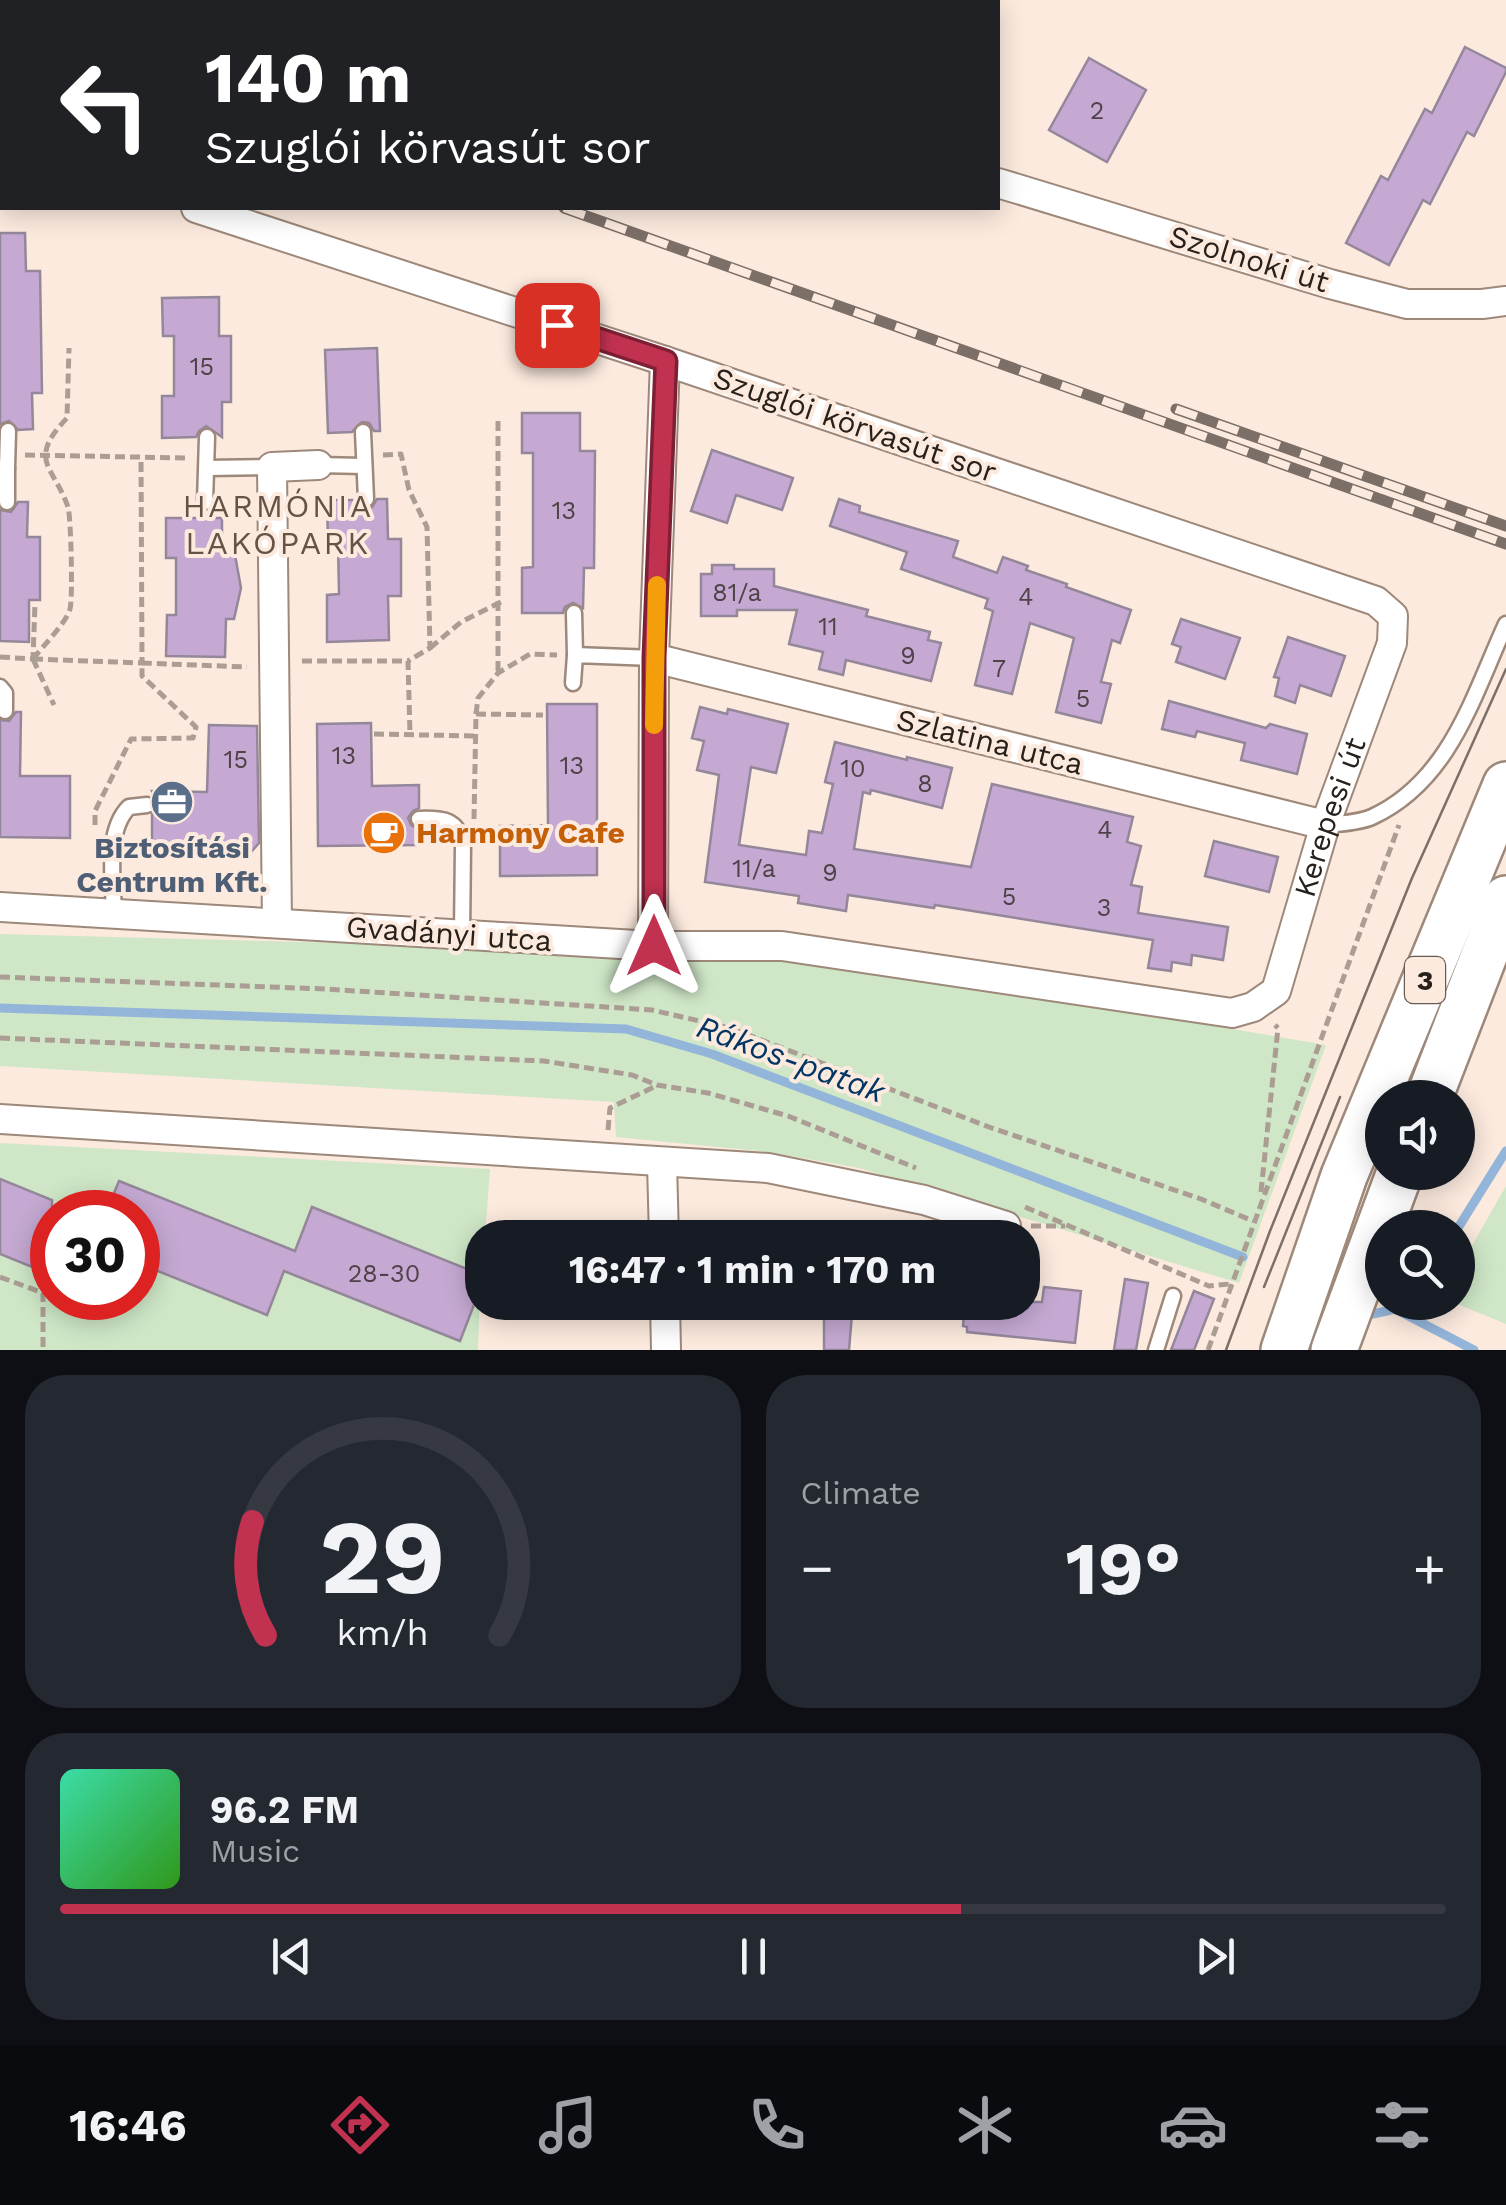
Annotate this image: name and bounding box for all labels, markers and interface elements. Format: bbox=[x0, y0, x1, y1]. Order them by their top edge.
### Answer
text: 140 m bbox=[205, 37, 411, 119]
icon: left bbox=[40, 40, 170, 170]
house number: 2 bbox=[1090, 96, 1104, 125]
text: Szuglói körvasút sor bbox=[205, 121, 651, 174]
street label: Szolnoki út bbox=[1165, 218, 1334, 299]
pin bbox=[515, 283, 600, 368]
icon: arrive bbox=[530, 298, 585, 353]
house number: 15 bbox=[190, 352, 214, 381]
street label: Szuglói körvasút sor bbox=[709, 360, 1001, 489]
district label: HARMÓNIA LAKÓPARK bbox=[182, 487, 374, 562]
house number: 13 bbox=[552, 496, 576, 525]
house number: 81/a bbox=[712, 578, 762, 607]
house number: 4 bbox=[1018, 582, 1034, 611]
house number: 11 bbox=[818, 612, 838, 641]
house number: 9 bbox=[900, 641, 916, 670]
house number: 7 bbox=[992, 654, 1006, 683]
house number: 5 bbox=[1076, 684, 1090, 713]
street label: Szlatina utca bbox=[893, 701, 1087, 782]
street label: Kerepesi út bbox=[1287, 732, 1373, 901]
house number: 13 bbox=[332, 741, 356, 770]
house number: 15 bbox=[224, 745, 248, 774]
house number: 13 bbox=[560, 751, 584, 780]
house number: 10 bbox=[840, 754, 866, 783]
house number: 8 bbox=[917, 769, 933, 798]
office icon: Biztosítási Centrum Kft. bbox=[149, 779, 195, 825]
cafe icon: Harmony Cafe bbox=[361, 810, 407, 856]
place label: Harmony Cafe bbox=[416, 815, 625, 850]
house number: 4 bbox=[1097, 815, 1113, 844]
place label: Biztosítási Centrum Kft. bbox=[76, 830, 268, 899]
house number: 11/a bbox=[732, 854, 776, 883]
house number: 9 bbox=[822, 858, 838, 887]
house number: 5 bbox=[1002, 882, 1016, 911]
house number: 3 bbox=[1097, 893, 1111, 922]
position arrow bbox=[602, 894, 706, 998]
street label: Gvadányi utca bbox=[345, 909, 553, 958]
road number: 3 bbox=[1405, 957, 1445, 1003]
water label: Rákos-patak bbox=[692, 1007, 892, 1111]
map controls bbox=[1365, 1080, 1475, 1320]
button: sound bbox=[1365, 1080, 1475, 1190]
speed limit sign: 30 bbox=[30, 1190, 160, 1320]
button: search bbox=[1365, 1210, 1475, 1320]
text: 16:47 · 1 min · 170 m bbox=[569, 1248, 936, 1292]
house number: 28-30 bbox=[348, 1259, 420, 1288]
text: Climate bbox=[801, 1474, 921, 1512]
text: 29 bbox=[320, 1496, 446, 1618]
text: 19° bbox=[1065, 1524, 1181, 1612]
text: − bbox=[801, 1536, 834, 1600]
text: + bbox=[1413, 1536, 1446, 1600]
text: km/h bbox=[337, 1612, 429, 1654]
text: 96.2 FM bbox=[210, 1788, 359, 1832]
text: Music bbox=[210, 1832, 300, 1870]
icon: previous bbox=[264, 1929, 319, 1984]
icon: pause bbox=[726, 1929, 781, 1984]
icon: next bbox=[1188, 1929, 1243, 1984]
icon: directions bbox=[325, 2090, 395, 2160]
icon: music bbox=[533, 2090, 603, 2160]
icon: phone bbox=[742, 2090, 812, 2160]
icon: climate bbox=[950, 2090, 1020, 2160]
icon: car bbox=[1158, 2090, 1228, 2160]
icon: filters bbox=[1367, 2090, 1437, 2160]
text: 16:46 bbox=[69, 2099, 187, 2152]

